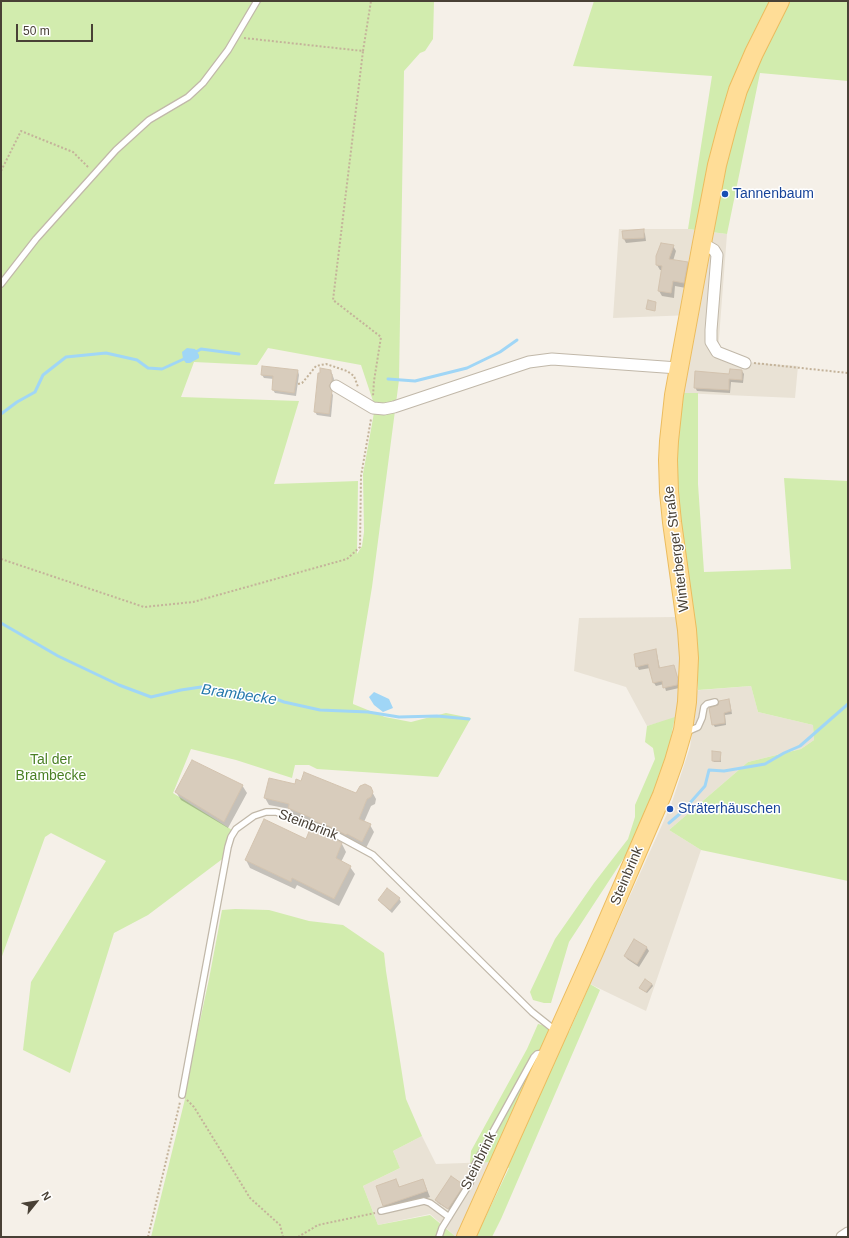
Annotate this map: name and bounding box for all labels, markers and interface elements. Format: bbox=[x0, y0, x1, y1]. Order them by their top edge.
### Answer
scale bar bbox=[18, 16, 95, 42]
text: 50 m bbox=[23, 24, 50, 38]
place label: Tannenbaum bbox=[733, 186, 814, 202]
marker: Tannenbaum bbox=[720, 189, 730, 199]
street label: Winterberger Straße bbox=[661, 485, 693, 613]
water label: Brambecke bbox=[200, 681, 278, 709]
park label: Tal der Brambecke bbox=[16, 752, 86, 784]
place label: Sträterhäuschen bbox=[678, 801, 781, 817]
marker: Sträterhäuschen bbox=[665, 804, 675, 814]
street label: Steinbrink bbox=[276, 806, 340, 844]
street label: Steinbrink bbox=[607, 844, 647, 908]
street label: Steinbrink bbox=[458, 1129, 500, 1193]
north arrow bbox=[16, 1182, 56, 1222]
text: N bbox=[39, 1190, 54, 1202]

